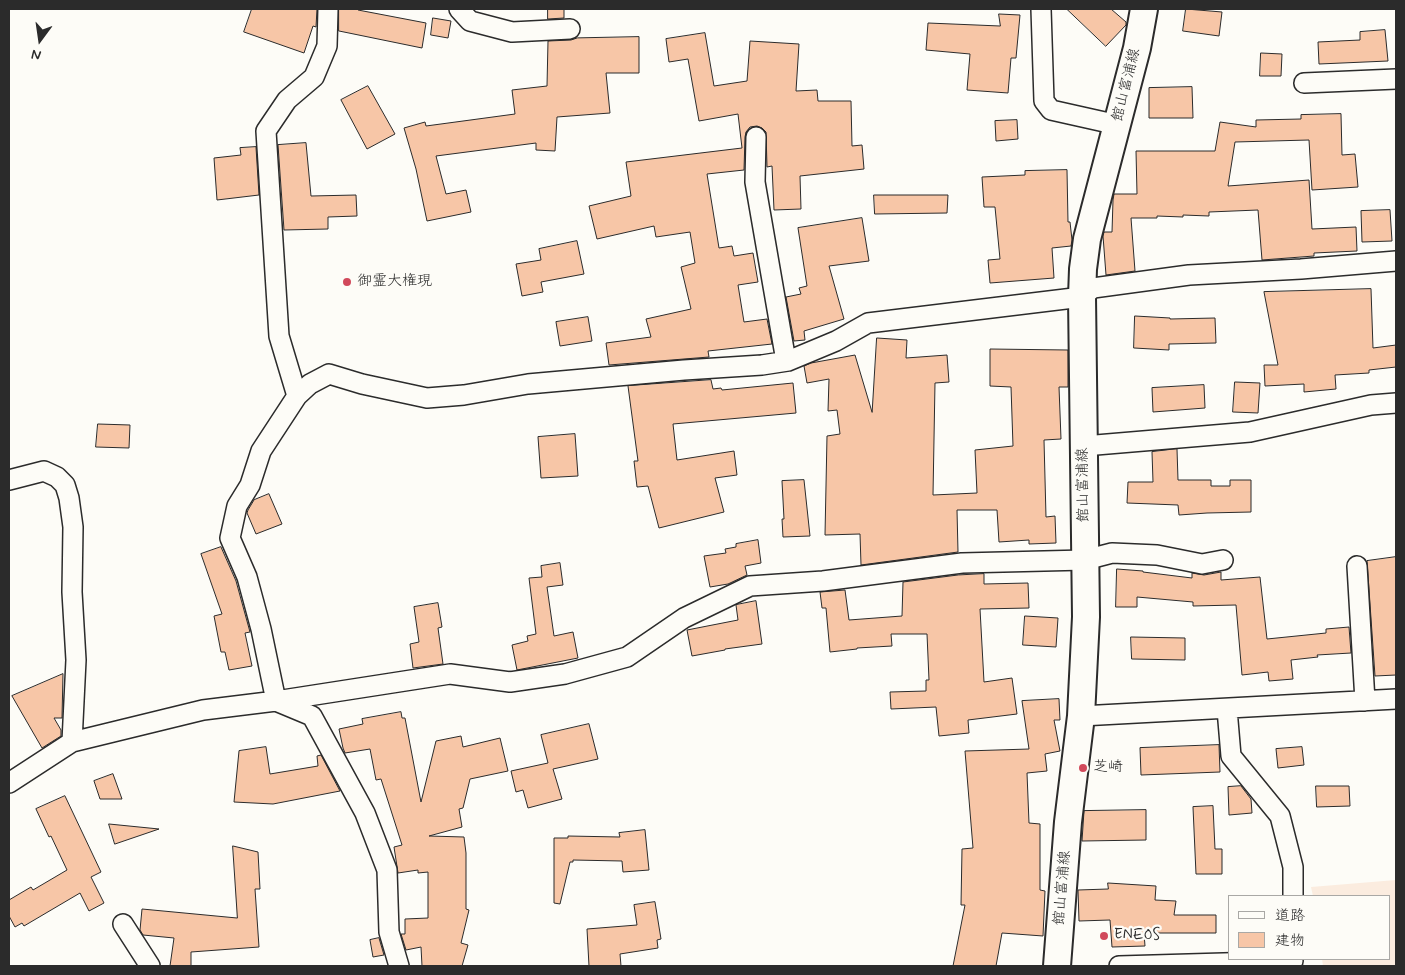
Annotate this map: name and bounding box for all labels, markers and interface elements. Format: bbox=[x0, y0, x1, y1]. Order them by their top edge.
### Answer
north arrow bbox=[15, 15, 65, 65]
text: N bbox=[30, 45, 43, 64]
street label: 館山富浦線 bbox=[1109, 46, 1145, 124]
place label: 御霊大権現 bbox=[357, 273, 432, 291]
marker: 御霊大権現 bbox=[341, 276, 353, 288]
street label: 館山富浦線 bbox=[1074, 447, 1094, 523]
place label: 芝崎 bbox=[1093, 759, 1123, 777]
marker: 芝崎 bbox=[1077, 762, 1089, 774]
street label: 館山富浦線 bbox=[1051, 850, 1075, 926]
legend bbox=[1228, 895, 1390, 960]
text: 道路 bbox=[1275, 906, 1305, 926]
place label: ENEOS bbox=[1114, 927, 1160, 945]
marker: ENEOS bbox=[1098, 930, 1110, 942]
text: 建物 bbox=[1275, 931, 1305, 951]

